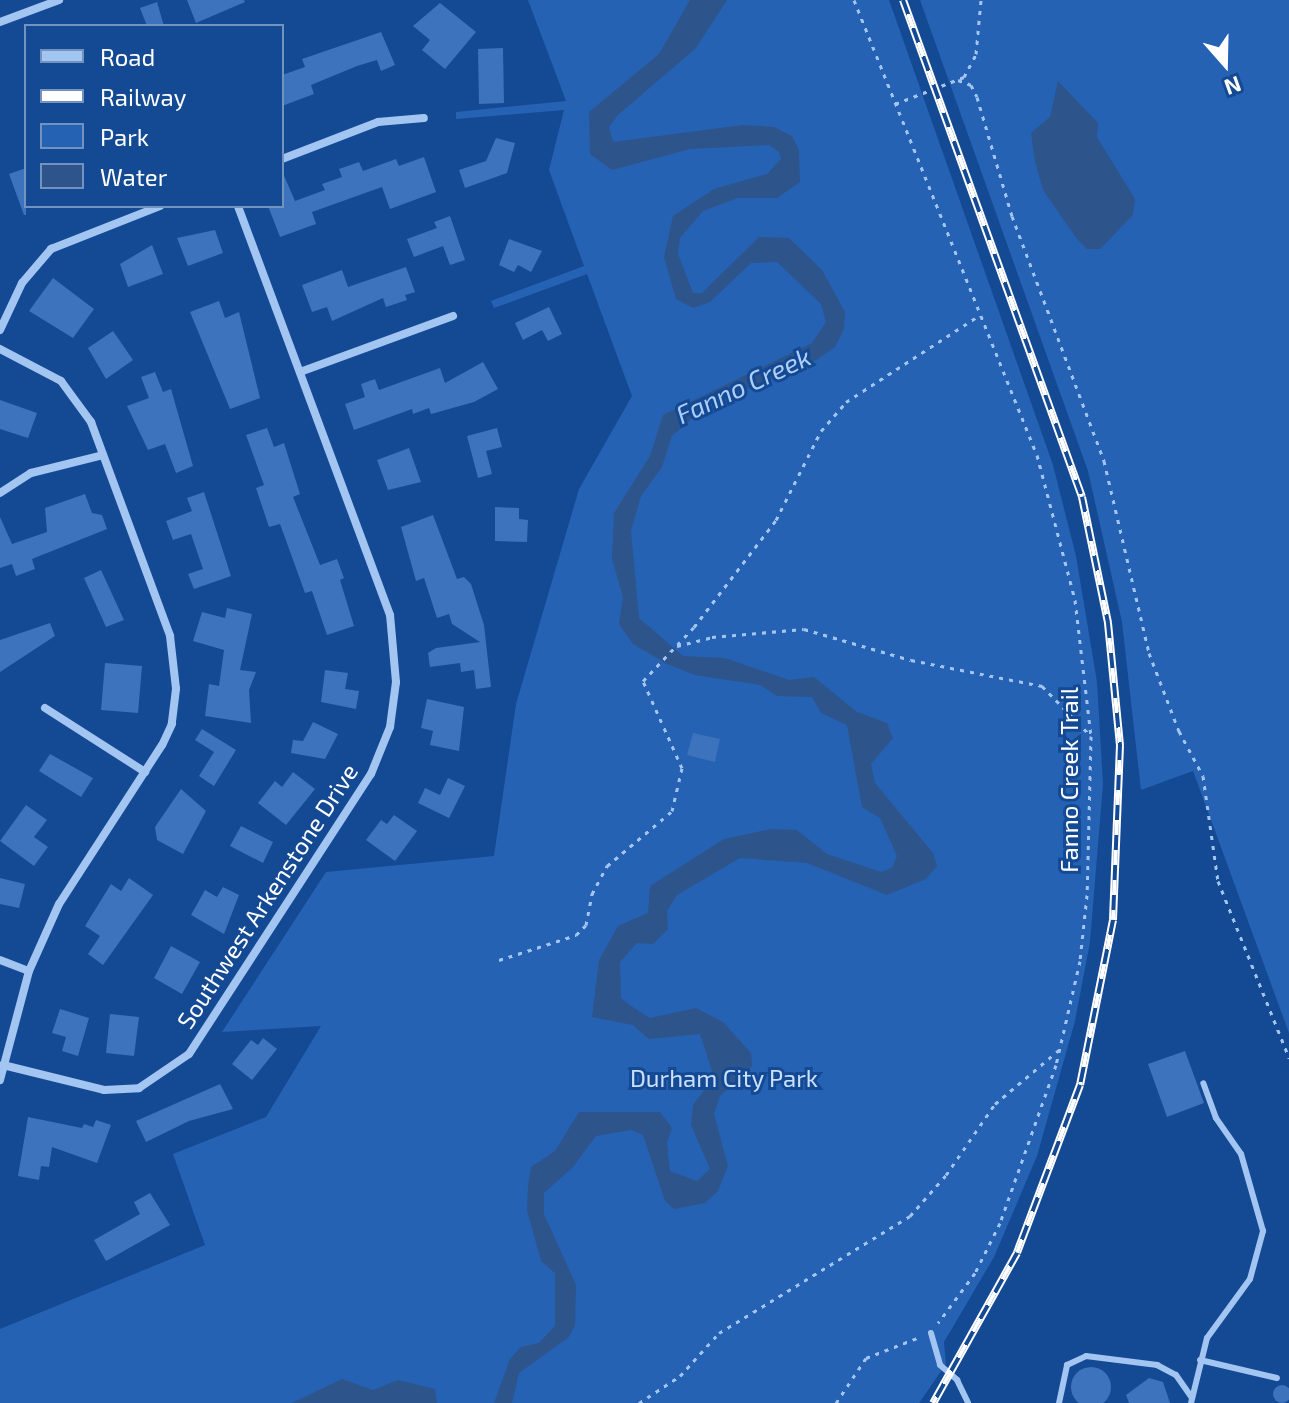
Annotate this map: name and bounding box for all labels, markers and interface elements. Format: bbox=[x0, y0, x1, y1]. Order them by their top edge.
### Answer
legend bbox=[24, 24, 284, 208]
north arrow bbox=[1185, 24, 1265, 104]
text: Road bbox=[100, 42, 155, 71]
text: N bbox=[1221, 72, 1245, 101]
text: Railway bbox=[100, 82, 186, 111]
text: Park bbox=[100, 122, 149, 151]
text: Water bbox=[100, 162, 167, 191]
water label: Fanno Creek bbox=[671, 340, 815, 430]
street label: Fanno Creek Trail bbox=[1055, 687, 1083, 873]
street label: Southwest Arkenstone Drive bbox=[170, 758, 364, 1034]
park label: Durham City Park bbox=[630, 1064, 818, 1092]

